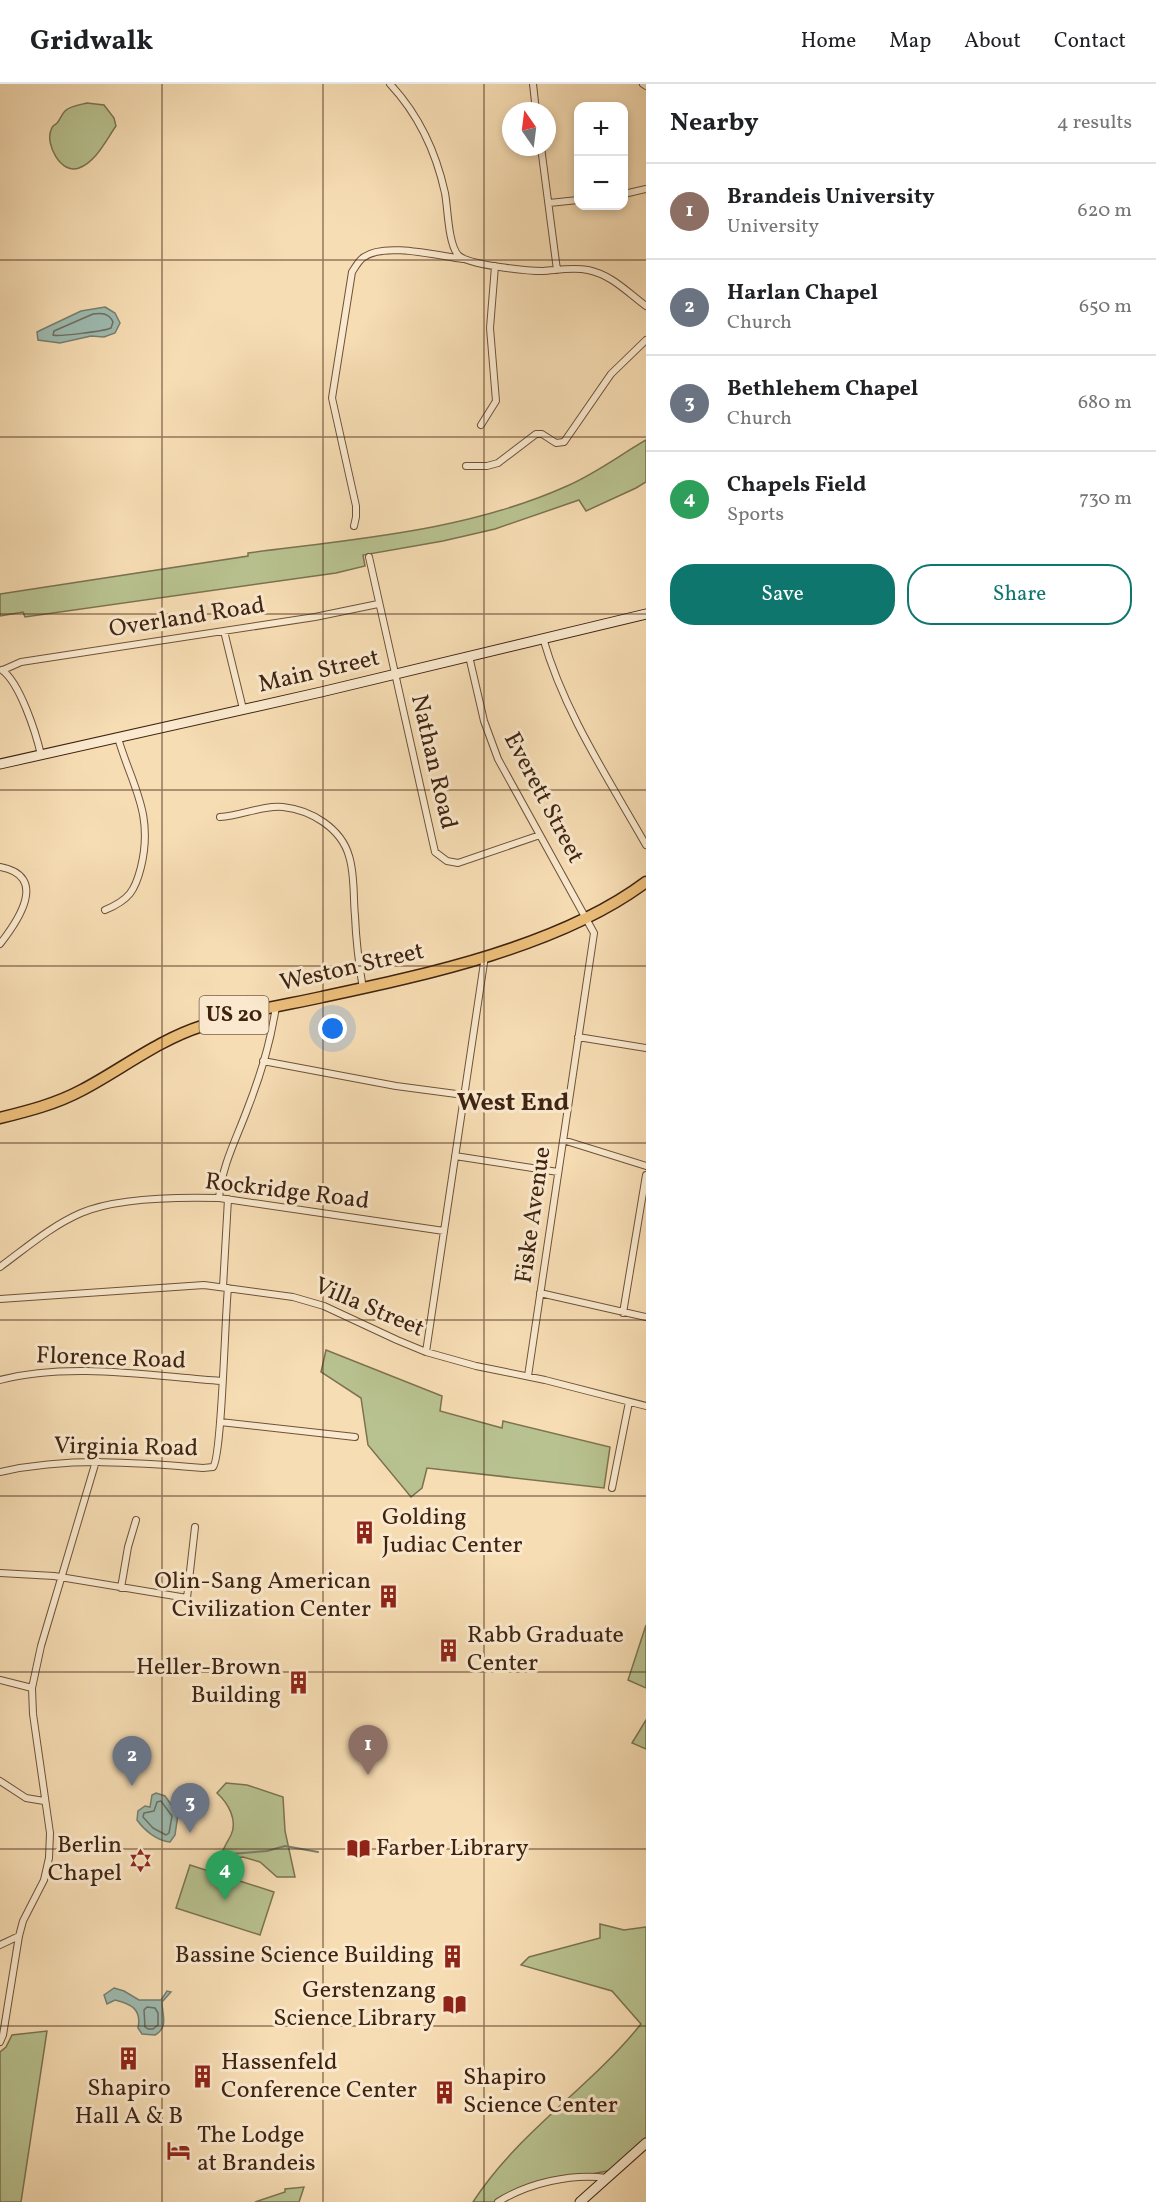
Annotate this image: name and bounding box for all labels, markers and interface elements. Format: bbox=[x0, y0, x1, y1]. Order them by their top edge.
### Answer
text: Gridwalk bbox=[30, 22, 153, 61]
text: Home bbox=[801, 27, 856, 56]
text: Map bbox=[889, 27, 931, 56]
text: About bbox=[964, 27, 1021, 56]
text: Contact bbox=[1054, 27, 1126, 56]
north arrow bbox=[502, 102, 556, 156]
map controls bbox=[574, 102, 628, 210]
button: + bbox=[574, 102, 628, 156]
text: Nearby bbox=[670, 105, 759, 141]
text: 4 results bbox=[1057, 109, 1132, 137]
button: − bbox=[574, 156, 628, 210]
text: Brandeis University bbox=[727, 182, 935, 213]
text: 1 bbox=[685, 197, 694, 225]
text: 620 m bbox=[1078, 197, 1132, 225]
text: University bbox=[727, 213, 819, 241]
text: Harlan Chapel bbox=[727, 278, 878, 309]
text: 2 bbox=[684, 293, 695, 321]
text: 650 m bbox=[1079, 293, 1132, 321]
text: Church bbox=[727, 309, 792, 337]
text: Bethlehem Chapel bbox=[727, 374, 918, 405]
text: 3 bbox=[684, 389, 695, 417]
text: 680 m bbox=[1078, 389, 1132, 417]
text: Church bbox=[727, 405, 792, 433]
text: Chapels Field bbox=[727, 470, 866, 501]
text: 4 bbox=[683, 485, 696, 513]
text: 730 m bbox=[1079, 485, 1132, 513]
text: Sports bbox=[727, 501, 784, 529]
button: Save bbox=[670, 564, 895, 625]
button: Share bbox=[907, 564, 1132, 625]
street label: Overland Road bbox=[107, 589, 267, 647]
street label: Main Street bbox=[255, 642, 383, 702]
street label: Nathan Road bbox=[401, 691, 465, 833]
street label: Everett Street bbox=[494, 726, 592, 870]
street label: Weston Street bbox=[277, 935, 427, 1001]
road number: US 20 bbox=[200, 996, 268, 1034]
your location bbox=[318, 1014, 347, 1043]
district label: West End bbox=[457, 1085, 569, 1121]
street label: Fiske Avenue bbox=[508, 1144, 560, 1286]
street label: Rockridge Road bbox=[203, 1165, 371, 1219]
street label: Villa Street bbox=[309, 1270, 429, 1346]
street label: Florence Road bbox=[35, 1339, 187, 1379]
street label: Virginia Road bbox=[53, 1430, 199, 1466]
place label: Golding Judiac Center bbox=[382, 1501, 523, 1563]
building icon: Golding Judiac Center bbox=[351, 1519, 377, 1545]
place label: Olin-Sang American Civilization Center bbox=[154, 1565, 371, 1627]
building icon: Olin-Sang American Civilization Center bbox=[376, 1583, 402, 1609]
place label: Rabb Graduate Center bbox=[467, 1619, 624, 1681]
building icon: Rabb Graduate Center bbox=[436, 1637, 462, 1663]
place label: Heller-Brown Building bbox=[136, 1651, 281, 1713]
building icon: Heller-Brown Building bbox=[286, 1669, 312, 1695]
pin: 1 bbox=[348, 1726, 388, 1775]
pin: 2 bbox=[112, 1736, 152, 1786]
pin: 3 bbox=[170, 1784, 210, 1833]
place label: Berlin Chapel bbox=[48, 1829, 122, 1891]
place label: Farber Library bbox=[376, 1832, 528, 1866]
library icon: Farber Library bbox=[345, 1836, 371, 1862]
synagogue icon: Berlin Chapel bbox=[127, 1847, 153, 1873]
pin: 4 bbox=[206, 1850, 244, 1900]
place label: Bassine Science Building bbox=[175, 1939, 434, 1973]
building icon: Bassine Science Building bbox=[439, 1943, 465, 1969]
place label: Gerstenzang Science Library bbox=[273, 1974, 436, 2036]
library icon: Gerstenzang Science Library bbox=[441, 1992, 467, 2018]
building icon: Shapiro Hall A & B bbox=[116, 2046, 142, 2072]
place label: Hassenfeld Conference Center bbox=[221, 2046, 417, 2108]
place label: Shapiro Science Center bbox=[463, 2061, 618, 2123]
building icon: Hassenfeld Conference Center bbox=[190, 2064, 216, 2090]
place label: Shapiro Hall A & B bbox=[75, 2072, 183, 2134]
building icon: Shapiro Science Center bbox=[432, 2079, 458, 2105]
place label: The Lodge at Brandeis bbox=[197, 2119, 316, 2181]
hotel icon: The Lodge at Brandeis bbox=[166, 2137, 192, 2163]

